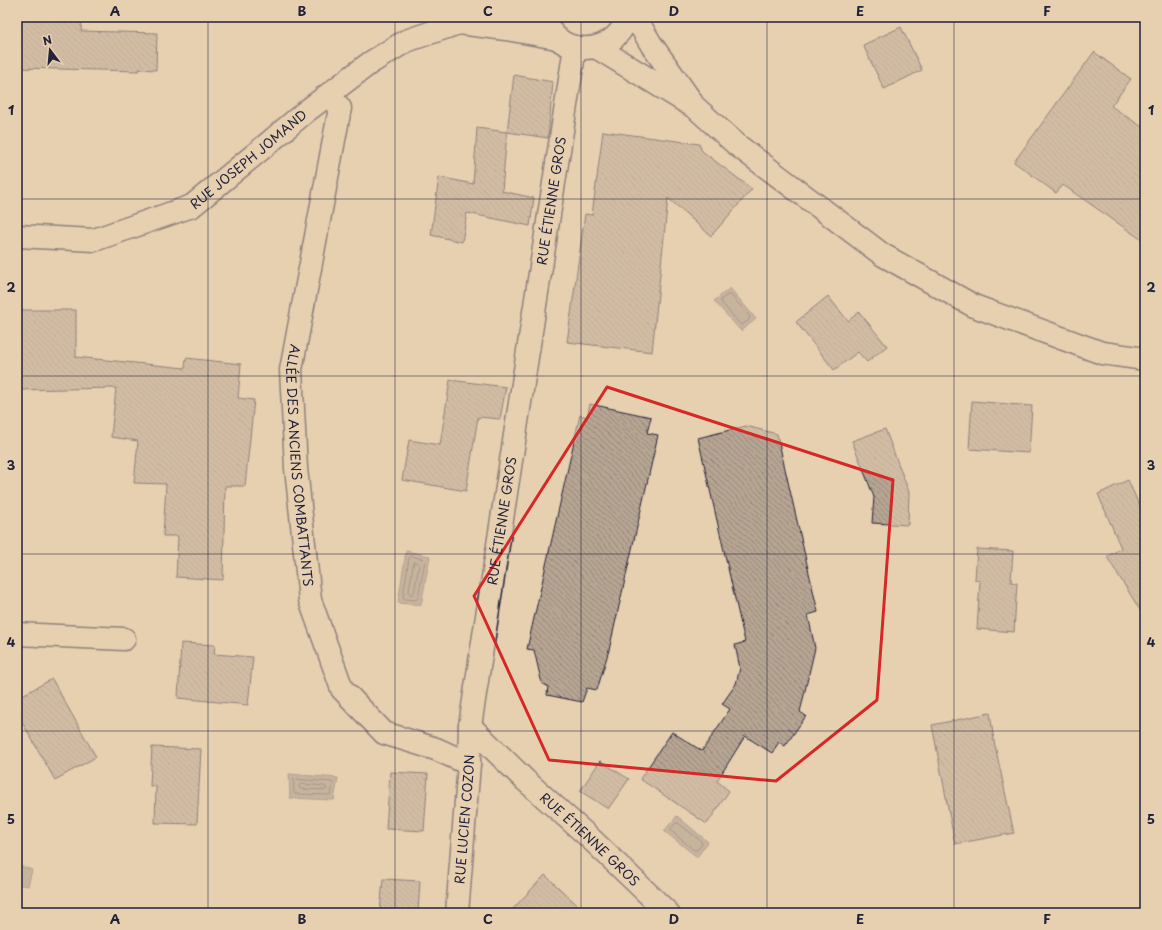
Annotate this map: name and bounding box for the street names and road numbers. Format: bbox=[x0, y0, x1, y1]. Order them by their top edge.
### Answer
street label: RUE JOSEPH JOMAND bbox=[186, 105, 311, 213]
street label: RUE ÉTIENNE GROS bbox=[531, 135, 570, 266]
street label: ALLÉE DES ANCIENS COMBATTANTS bbox=[282, 343, 319, 587]
street label: RUE ÉTIENNE GROS bbox=[482, 455, 521, 586]
street label: RUE LUCIEN COZON bbox=[449, 754, 478, 885]
street label: RUE ÉTIENNE GROS bbox=[536, 788, 644, 890]

